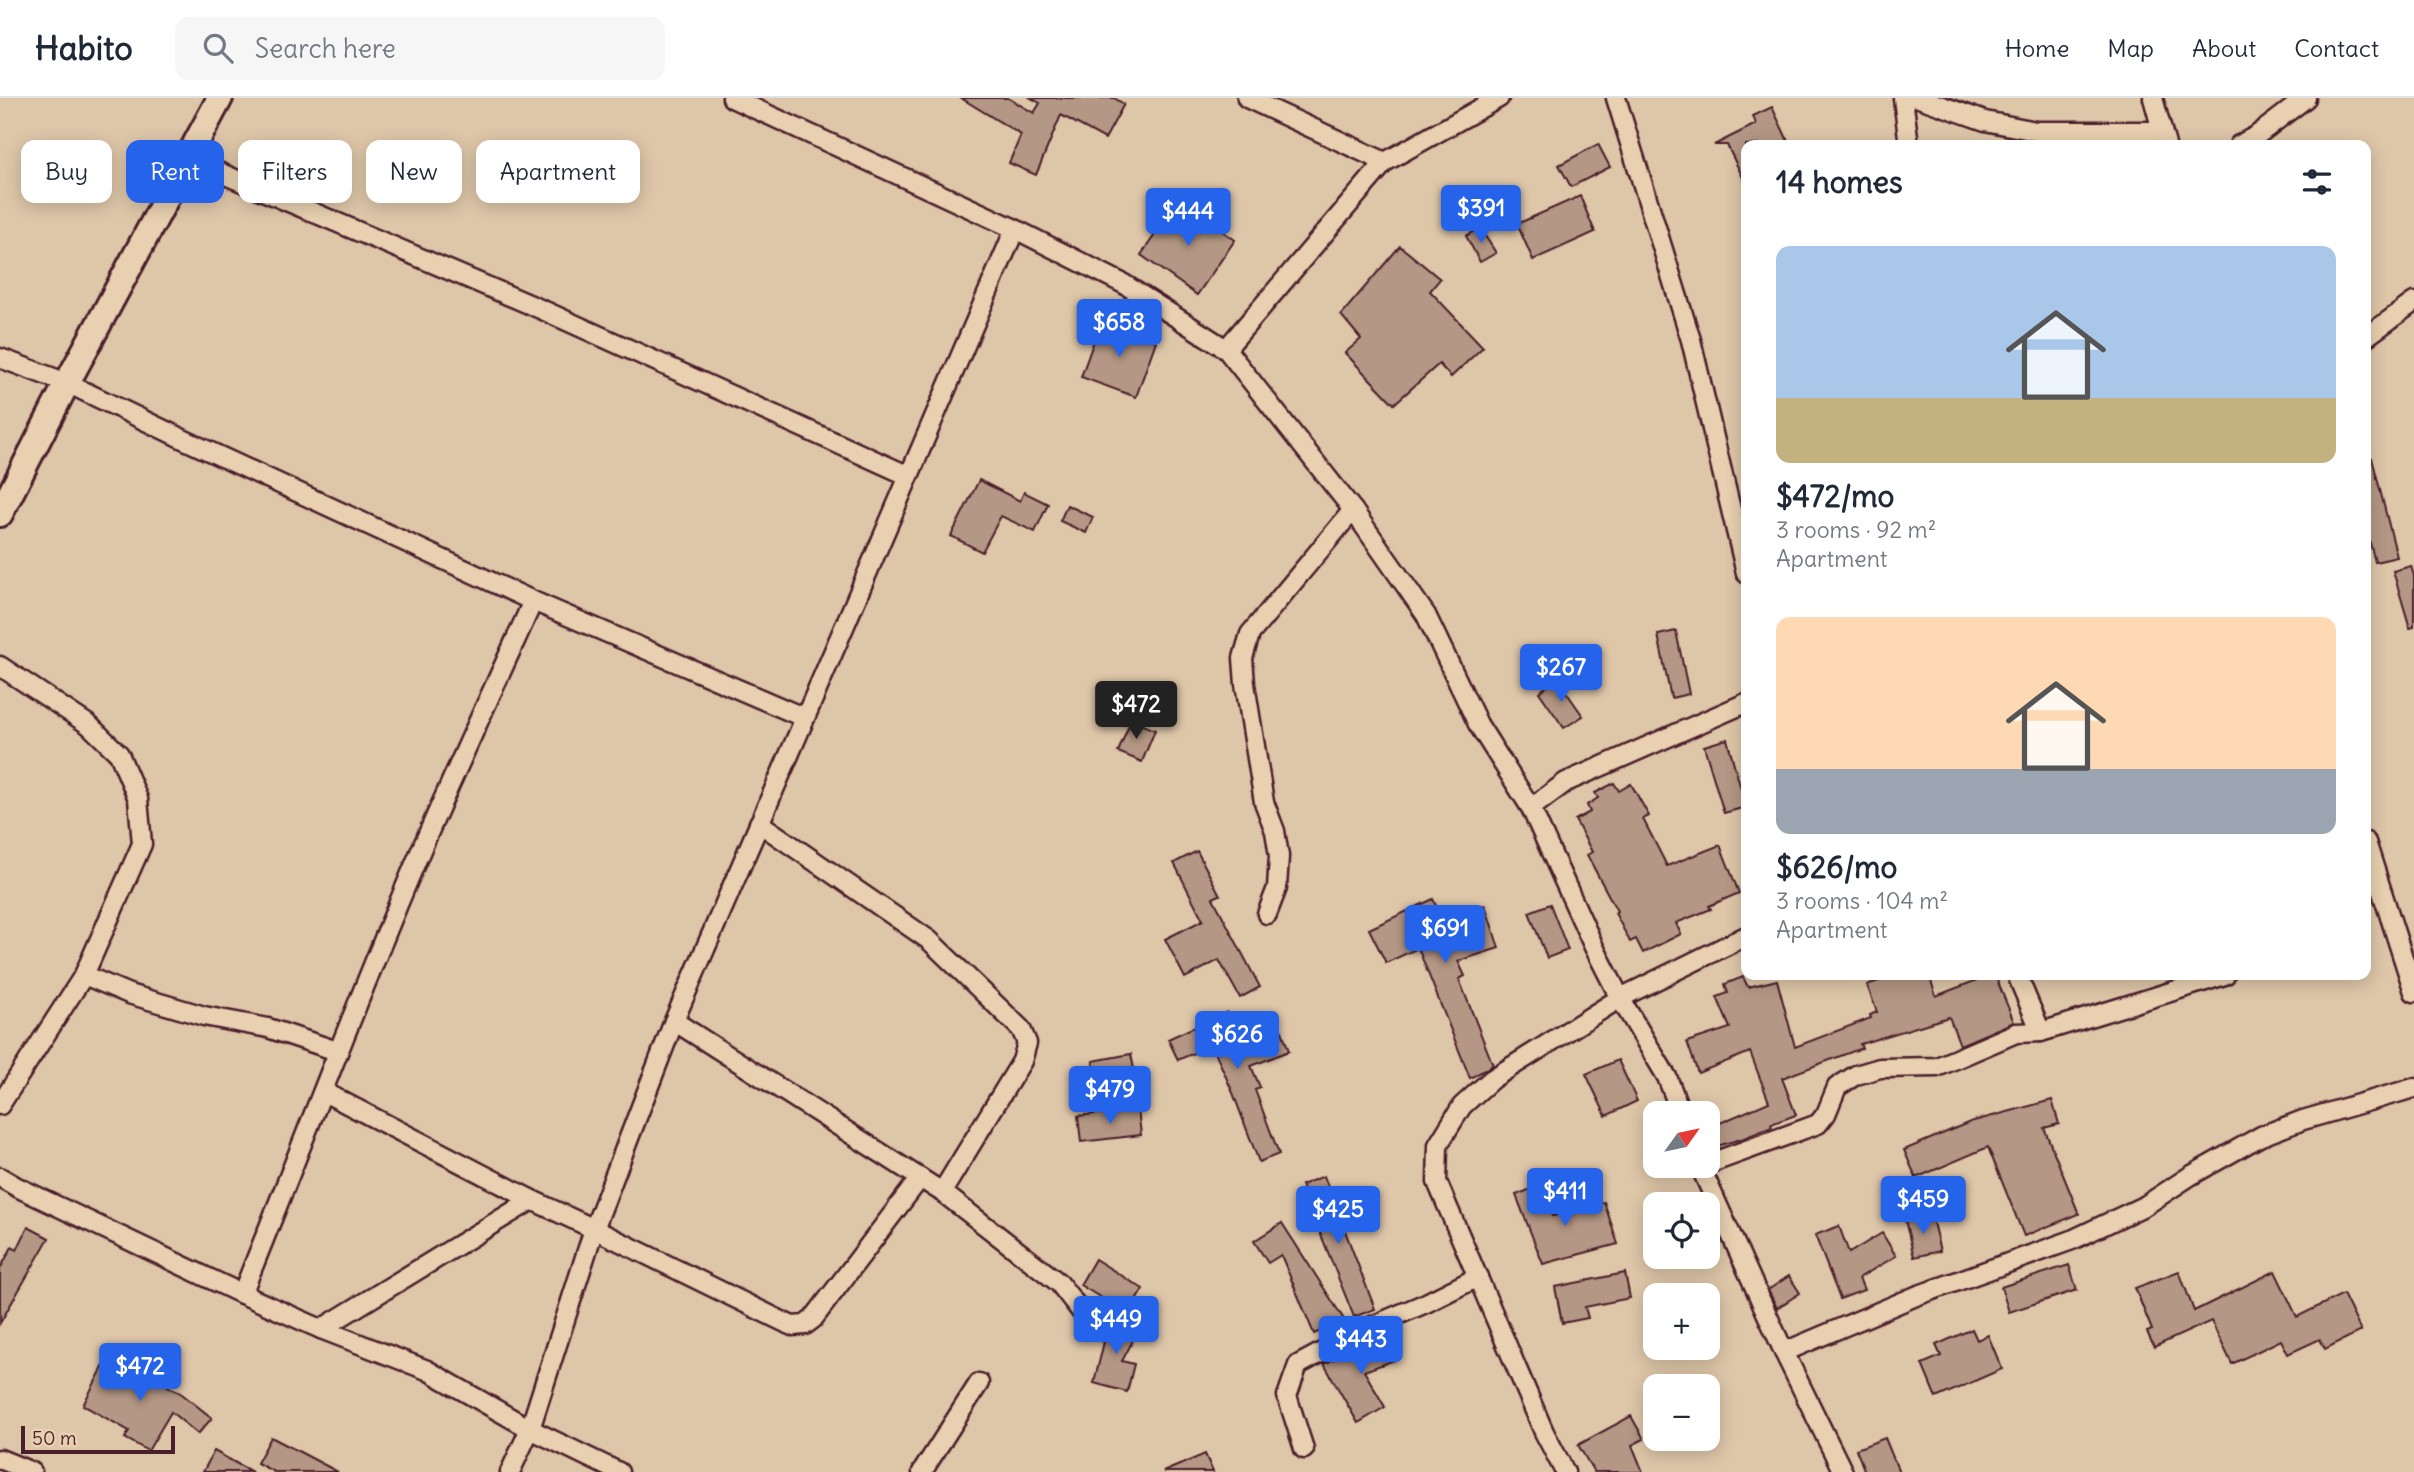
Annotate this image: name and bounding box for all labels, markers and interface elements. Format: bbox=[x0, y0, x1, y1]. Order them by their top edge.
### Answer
search box bbox=[175, 17, 665, 80]
text: Habito bbox=[35, 27, 133, 69]
icon: search bbox=[199, 29, 237, 67]
text: Search here bbox=[255, 32, 396, 65]
text: Home bbox=[2005, 33, 2069, 63]
text: Map bbox=[2107, 33, 2154, 63]
text: About bbox=[2192, 33, 2256, 63]
text: Contact bbox=[2294, 33, 2379, 63]
chip: Buy bbox=[21, 140, 112, 203]
chip: Rent bbox=[126, 140, 224, 203]
chip: Filters bbox=[238, 140, 352, 203]
chip: New bbox=[366, 140, 462, 203]
chip: Apartment bbox=[476, 140, 640, 203]
text: 14 homes bbox=[1776, 163, 1903, 201]
icon: filters bbox=[2298, 163, 2336, 201]
pin: $391 bbox=[1440, 186, 1522, 245]
pin: $444 bbox=[1147, 188, 1229, 248]
text: $391 bbox=[1457, 193, 1505, 222]
text: $444 bbox=[1162, 196, 1214, 225]
icon: home bbox=[1993, 292, 2119, 418]
pin: $658 bbox=[1078, 300, 1160, 359]
text: $658 bbox=[1093, 307, 1145, 336]
text: $472/mo bbox=[1776, 477, 1894, 515]
text: 3 rooms · 92 m² bbox=[1776, 515, 1936, 544]
text: Apartment bbox=[1776, 544, 1888, 573]
pin: $267 bbox=[1520, 644, 1602, 704]
text: $267 bbox=[1536, 652, 1586, 681]
icon: home bbox=[1993, 663, 2119, 789]
pin: $472 bbox=[1095, 682, 1177, 741]
text: $472 bbox=[1111, 689, 1161, 718]
text: $626/mo bbox=[1776, 848, 1897, 886]
text: 3 rooms · 104 m² bbox=[1776, 886, 1948, 915]
pin: $691 bbox=[1404, 906, 1486, 965]
text: $691 bbox=[1421, 913, 1469, 942]
text: Apartment bbox=[1776, 915, 1888, 944]
pin: $626 bbox=[1196, 1012, 1278, 1071]
text: $626 bbox=[1211, 1019, 1263, 1048]
pin: $479 bbox=[1069, 1066, 1151, 1126]
text: $479 bbox=[1085, 1074, 1135, 1103]
north arrow bbox=[1643, 1101, 1720, 1178]
map controls bbox=[1643, 1101, 1720, 1451]
pin: $411 bbox=[1524, 1168, 1606, 1228]
text: $411 bbox=[1543, 1176, 1587, 1205]
pin: $459 bbox=[1882, 1176, 1964, 1236]
text: $459 bbox=[1897, 1184, 1949, 1213]
pin: $425 bbox=[1297, 1186, 1379, 1246]
button: locate bbox=[1643, 1192, 1720, 1269]
text: $425 bbox=[1312, 1194, 1364, 1223]
button: + bbox=[1643, 1283, 1720, 1360]
pin: $449 bbox=[1075, 1296, 1157, 1356]
text: $449 bbox=[1090, 1304, 1142, 1333]
pin: $443 bbox=[1320, 1316, 1402, 1376]
text: $443 bbox=[1335, 1324, 1387, 1353]
pin: $472 bbox=[99, 1344, 181, 1403]
text: $472 bbox=[115, 1351, 165, 1380]
button: − bbox=[1643, 1374, 1720, 1451]
scale bar bbox=[21, 1423, 175, 1455]
text: 50 m bbox=[32, 1426, 77, 1450]

